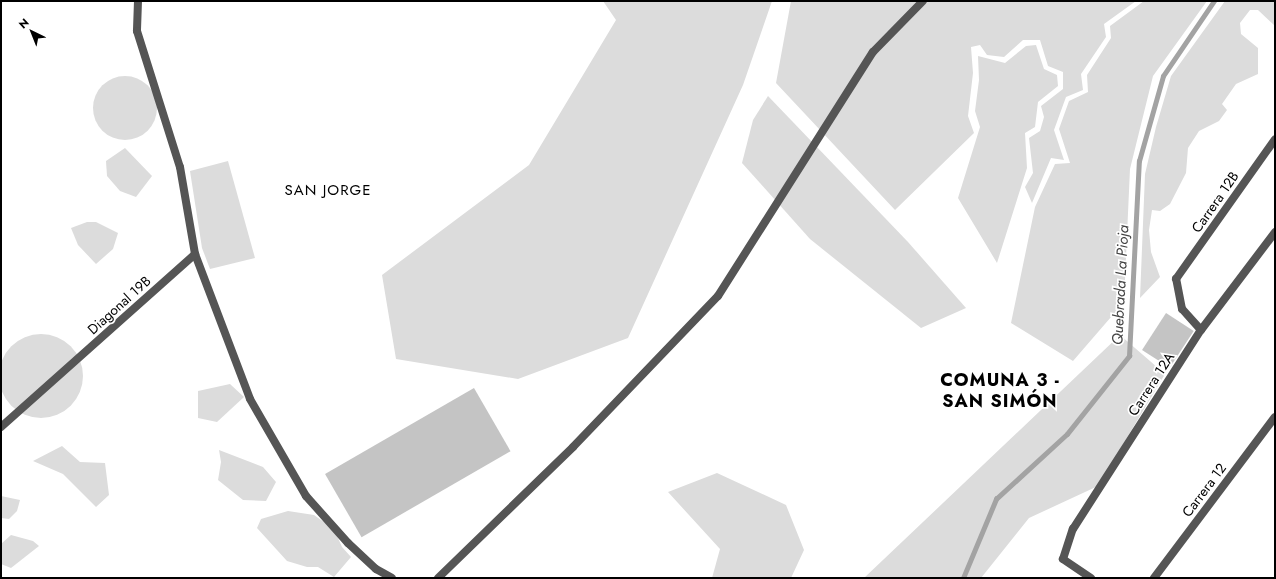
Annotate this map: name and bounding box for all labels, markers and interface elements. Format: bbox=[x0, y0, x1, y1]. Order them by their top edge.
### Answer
north arrow bbox=[12, 12, 52, 52]
text: N bbox=[15, 14, 32, 32]
street label: Carrera 12B bbox=[1188, 168, 1242, 236]
district label: SAN JORGE bbox=[285, 182, 371, 200]
water label: Quebrada La Pioja bbox=[1109, 224, 1133, 346]
street label: Diagonal 19B bbox=[84, 272, 154, 338]
street label: Carrera 12A bbox=[1124, 349, 1178, 419]
district label: COMUNA 3 - SAN SIMÓN bbox=[940, 370, 1060, 412]
street label: Carrera 12 bbox=[1178, 460, 1230, 520]

